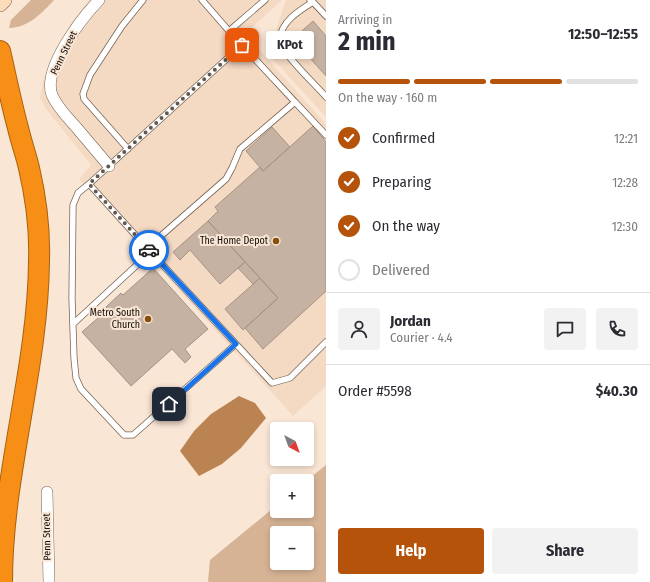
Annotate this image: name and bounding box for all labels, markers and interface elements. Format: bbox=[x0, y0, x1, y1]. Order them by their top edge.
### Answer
text: Arriving in bbox=[338, 12, 392, 27]
text: 12:50–12:55 bbox=[568, 25, 638, 43]
text: 2 min bbox=[338, 26, 396, 57]
street label: Penn Street bbox=[48, 28, 80, 77]
pin bbox=[225, 28, 259, 62]
callout: KPot bbox=[266, 31, 314, 59]
icon: bag bbox=[231, 34, 253, 56]
text: KPot bbox=[277, 37, 303, 52]
text: On the way · 160 m bbox=[338, 90, 437, 105]
icon: check bbox=[338, 127, 360, 149]
text: Confirmed bbox=[372, 129, 435, 147]
text: 12:21 bbox=[614, 131, 638, 146]
icon: check bbox=[338, 171, 360, 193]
text: Preparing bbox=[372, 173, 431, 191]
text: 12:28 bbox=[612, 175, 638, 190]
icon: check bbox=[338, 215, 360, 237]
text: On the way bbox=[372, 217, 440, 235]
text: 12:30 bbox=[612, 219, 638, 234]
courier bbox=[129, 230, 169, 270]
place label: The Home Depot bbox=[200, 235, 269, 247]
marker: The Home Depot bbox=[271, 236, 281, 246]
icon: car bbox=[138, 239, 160, 261]
text: Delivered bbox=[372, 261, 430, 279]
place label: Metro South Church bbox=[90, 307, 140, 331]
button: person bbox=[338, 308, 380, 350]
button: chat bbox=[544, 308, 586, 350]
button: phone bbox=[596, 308, 638, 350]
text: Jordan bbox=[390, 312, 431, 330]
marker: Metro South Church bbox=[143, 314, 153, 324]
text: Courier · 4.4 bbox=[390, 330, 453, 345]
text: Order #5598 bbox=[338, 382, 412, 400]
text: $40.30 bbox=[596, 382, 638, 400]
pin bbox=[152, 387, 186, 421]
icon: home bbox=[158, 393, 180, 415]
north arrow bbox=[270, 422, 314, 466]
map controls bbox=[270, 422, 314, 570]
button: + bbox=[270, 474, 314, 518]
street label: Penn Street bbox=[41, 512, 53, 561]
button: − bbox=[270, 526, 314, 570]
button: Help bbox=[338, 528, 484, 574]
button: Share bbox=[492, 528, 638, 574]

